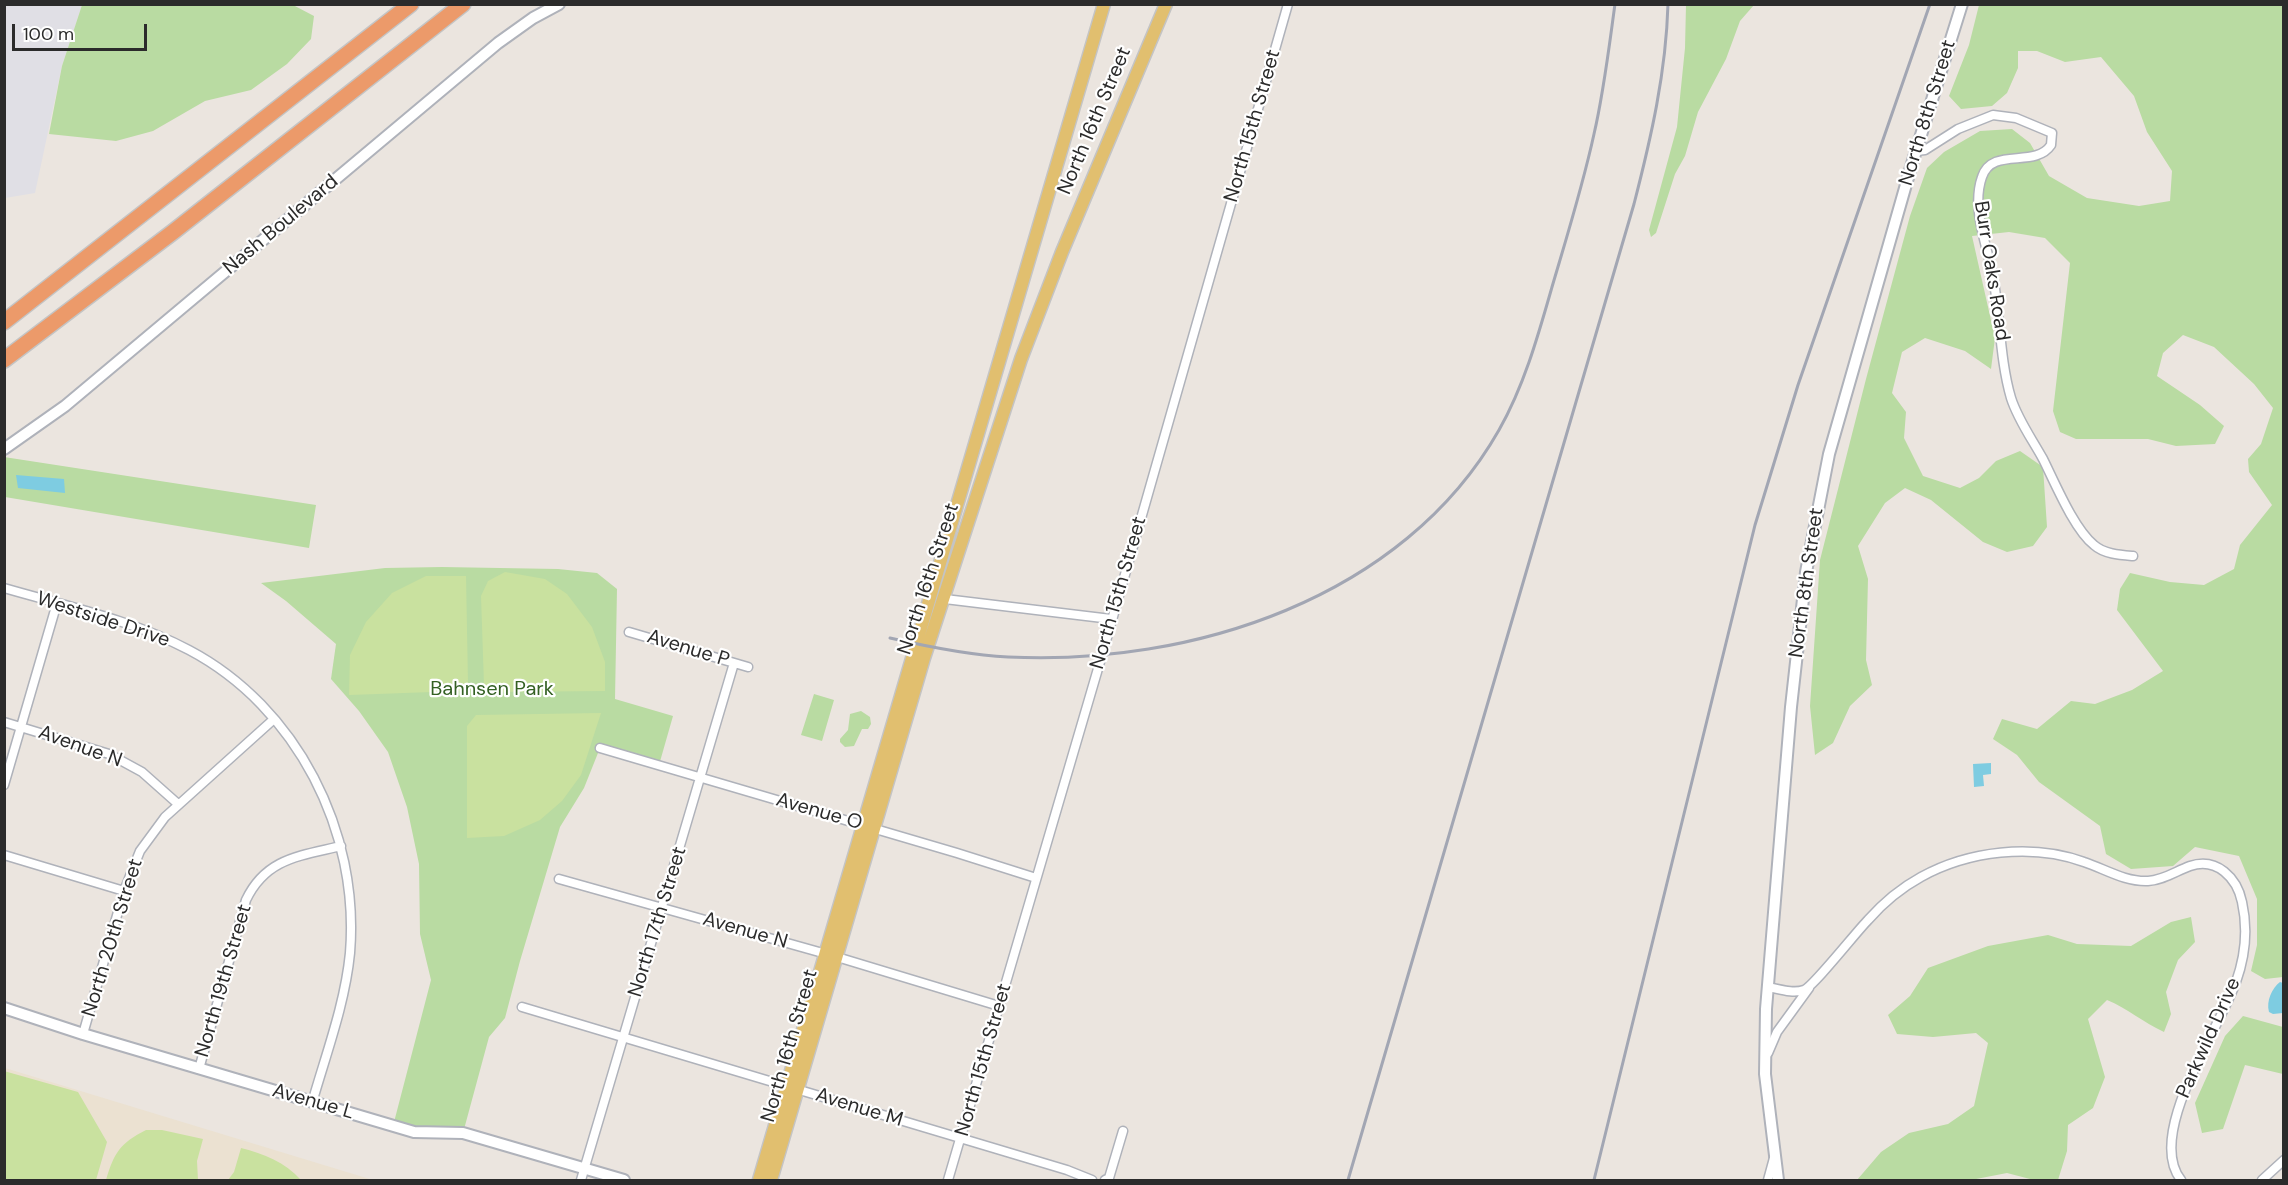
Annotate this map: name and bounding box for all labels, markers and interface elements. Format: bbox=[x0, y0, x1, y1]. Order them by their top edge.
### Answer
scale bar bbox=[15, 12, 150, 50]
text: 100 m bbox=[23, 22, 74, 46]
street label: North 8th Street bbox=[1894, 37, 1962, 189]
street label: North 16th Street bbox=[1053, 44, 1137, 198]
street label: North 15th Street bbox=[1220, 47, 1286, 205]
street label: Nash Boulevard bbox=[219, 170, 343, 280]
street label: Burr Oaks Road bbox=[1968, 199, 2014, 343]
street label: North 16th Street bbox=[893, 500, 965, 658]
street label: North 8th Street bbox=[1785, 506, 1829, 660]
street label: North 15th Street bbox=[1086, 514, 1152, 672]
street label: Westside Drive bbox=[33, 587, 173, 653]
street label: Avenue P bbox=[644, 625, 732, 673]
park label: Bahnsen Park bbox=[430, 678, 554, 702]
street label: Avenue N bbox=[35, 721, 125, 773]
street label: Avenue O bbox=[773, 788, 865, 836]
street label: North 17th Street bbox=[624, 844, 692, 1000]
street label: North 20th Street bbox=[78, 856, 148, 1020]
street label: North 19th Street bbox=[191, 902, 257, 1060]
street label: Avenue N bbox=[700, 907, 790, 955]
street label: North 16th Street bbox=[757, 967, 823, 1125]
street label: Parkwild Drive bbox=[2172, 974, 2246, 1102]
street label: North 15th Street bbox=[951, 981, 1017, 1139]
street label: Avenue L bbox=[269, 1079, 357, 1125]
street label: Avenue M bbox=[812, 1083, 906, 1133]

